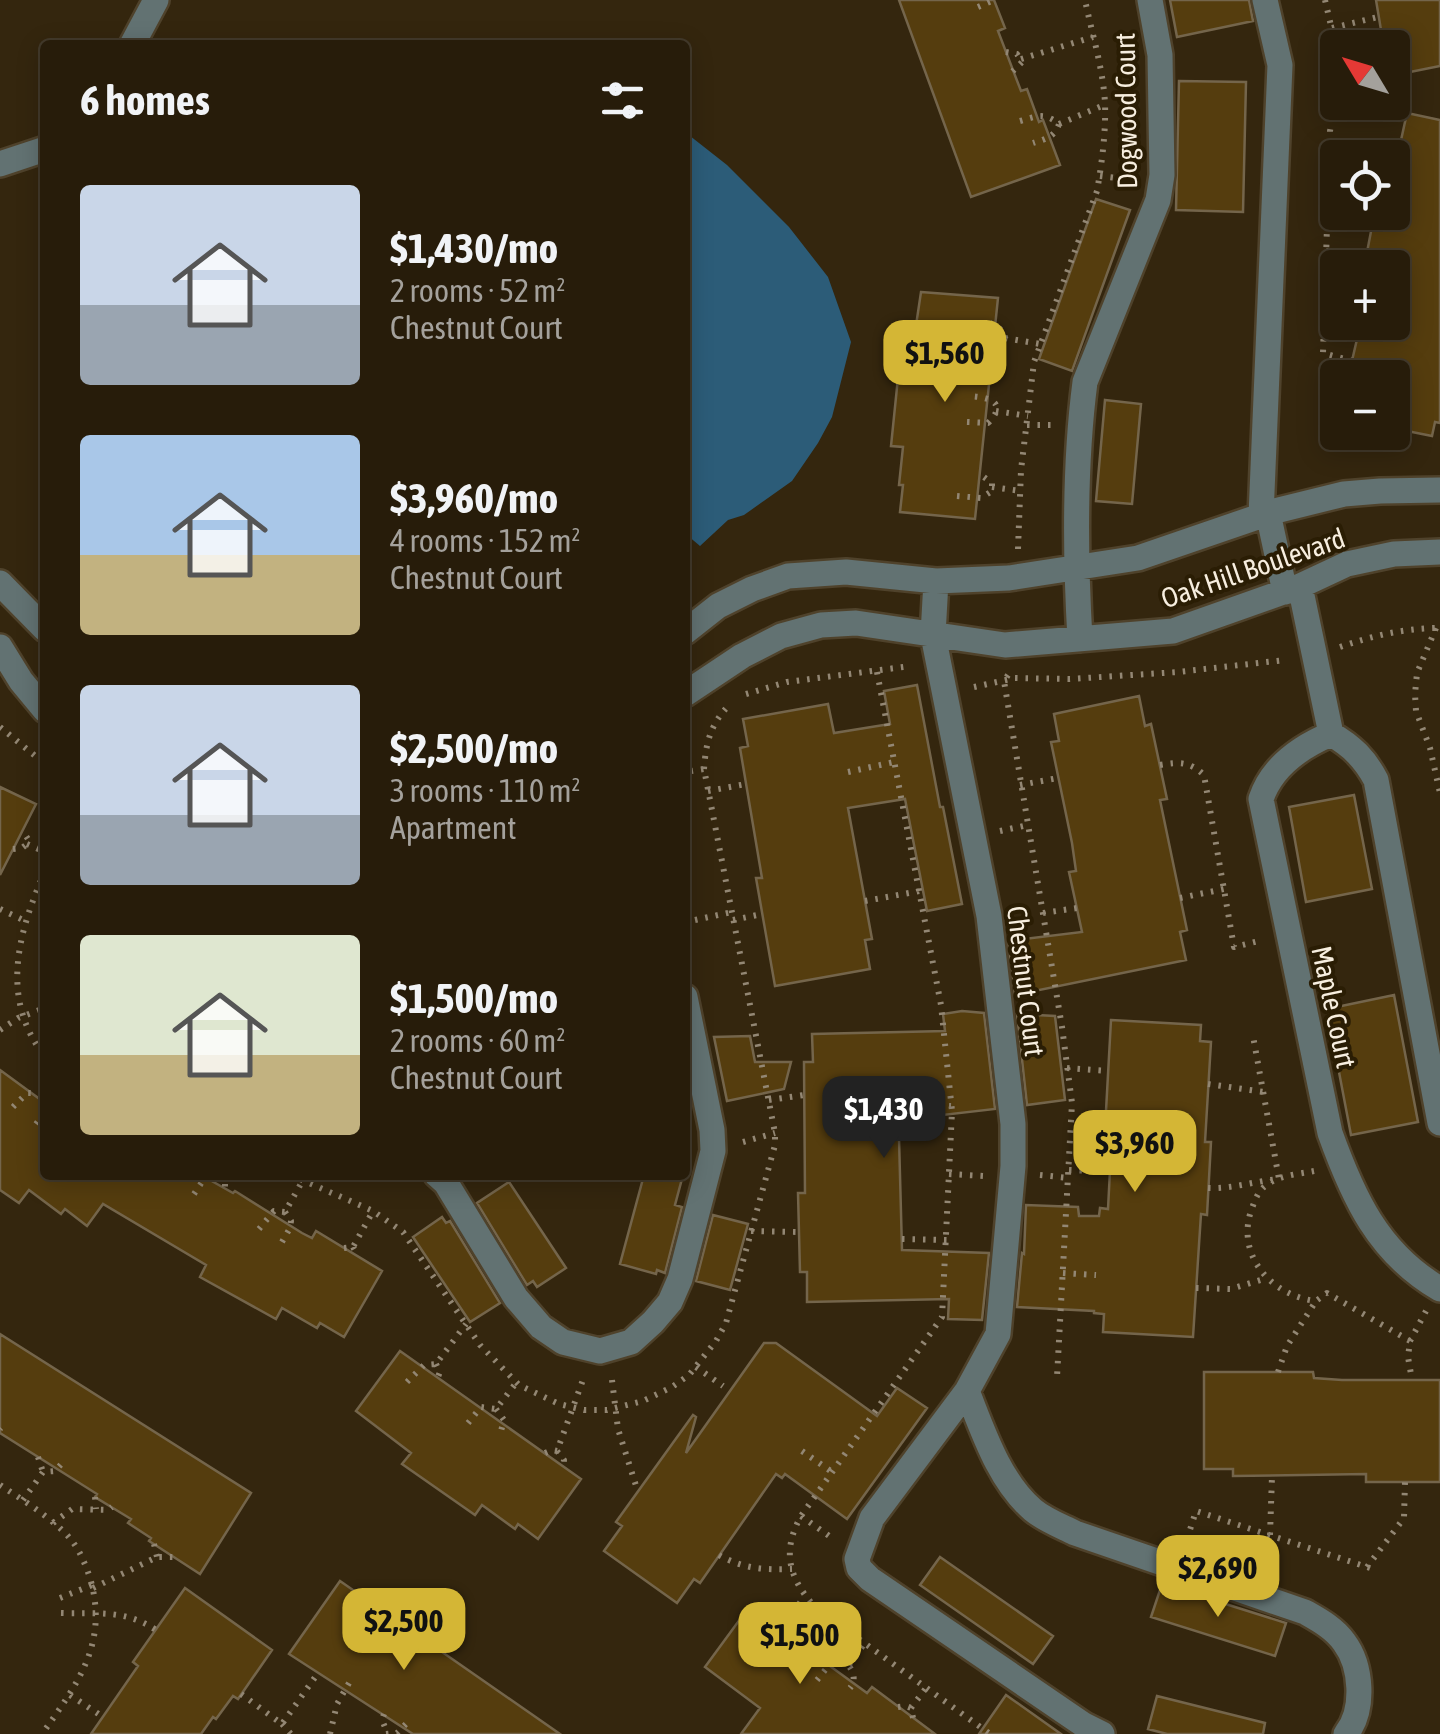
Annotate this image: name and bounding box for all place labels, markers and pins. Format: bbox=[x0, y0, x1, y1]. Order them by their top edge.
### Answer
pin: $1,560 bbox=[864, 320, 1026, 405]
pin: $1,430 bbox=[803, 1076, 965, 1161]
pin: $3,960 bbox=[1054, 1110, 1216, 1195]
pin: $2,690 bbox=[1137, 1535, 1299, 1620]
pin: $2,500 bbox=[323, 1588, 485, 1673]
pin: $1,500 bbox=[719, 1602, 881, 1687]

